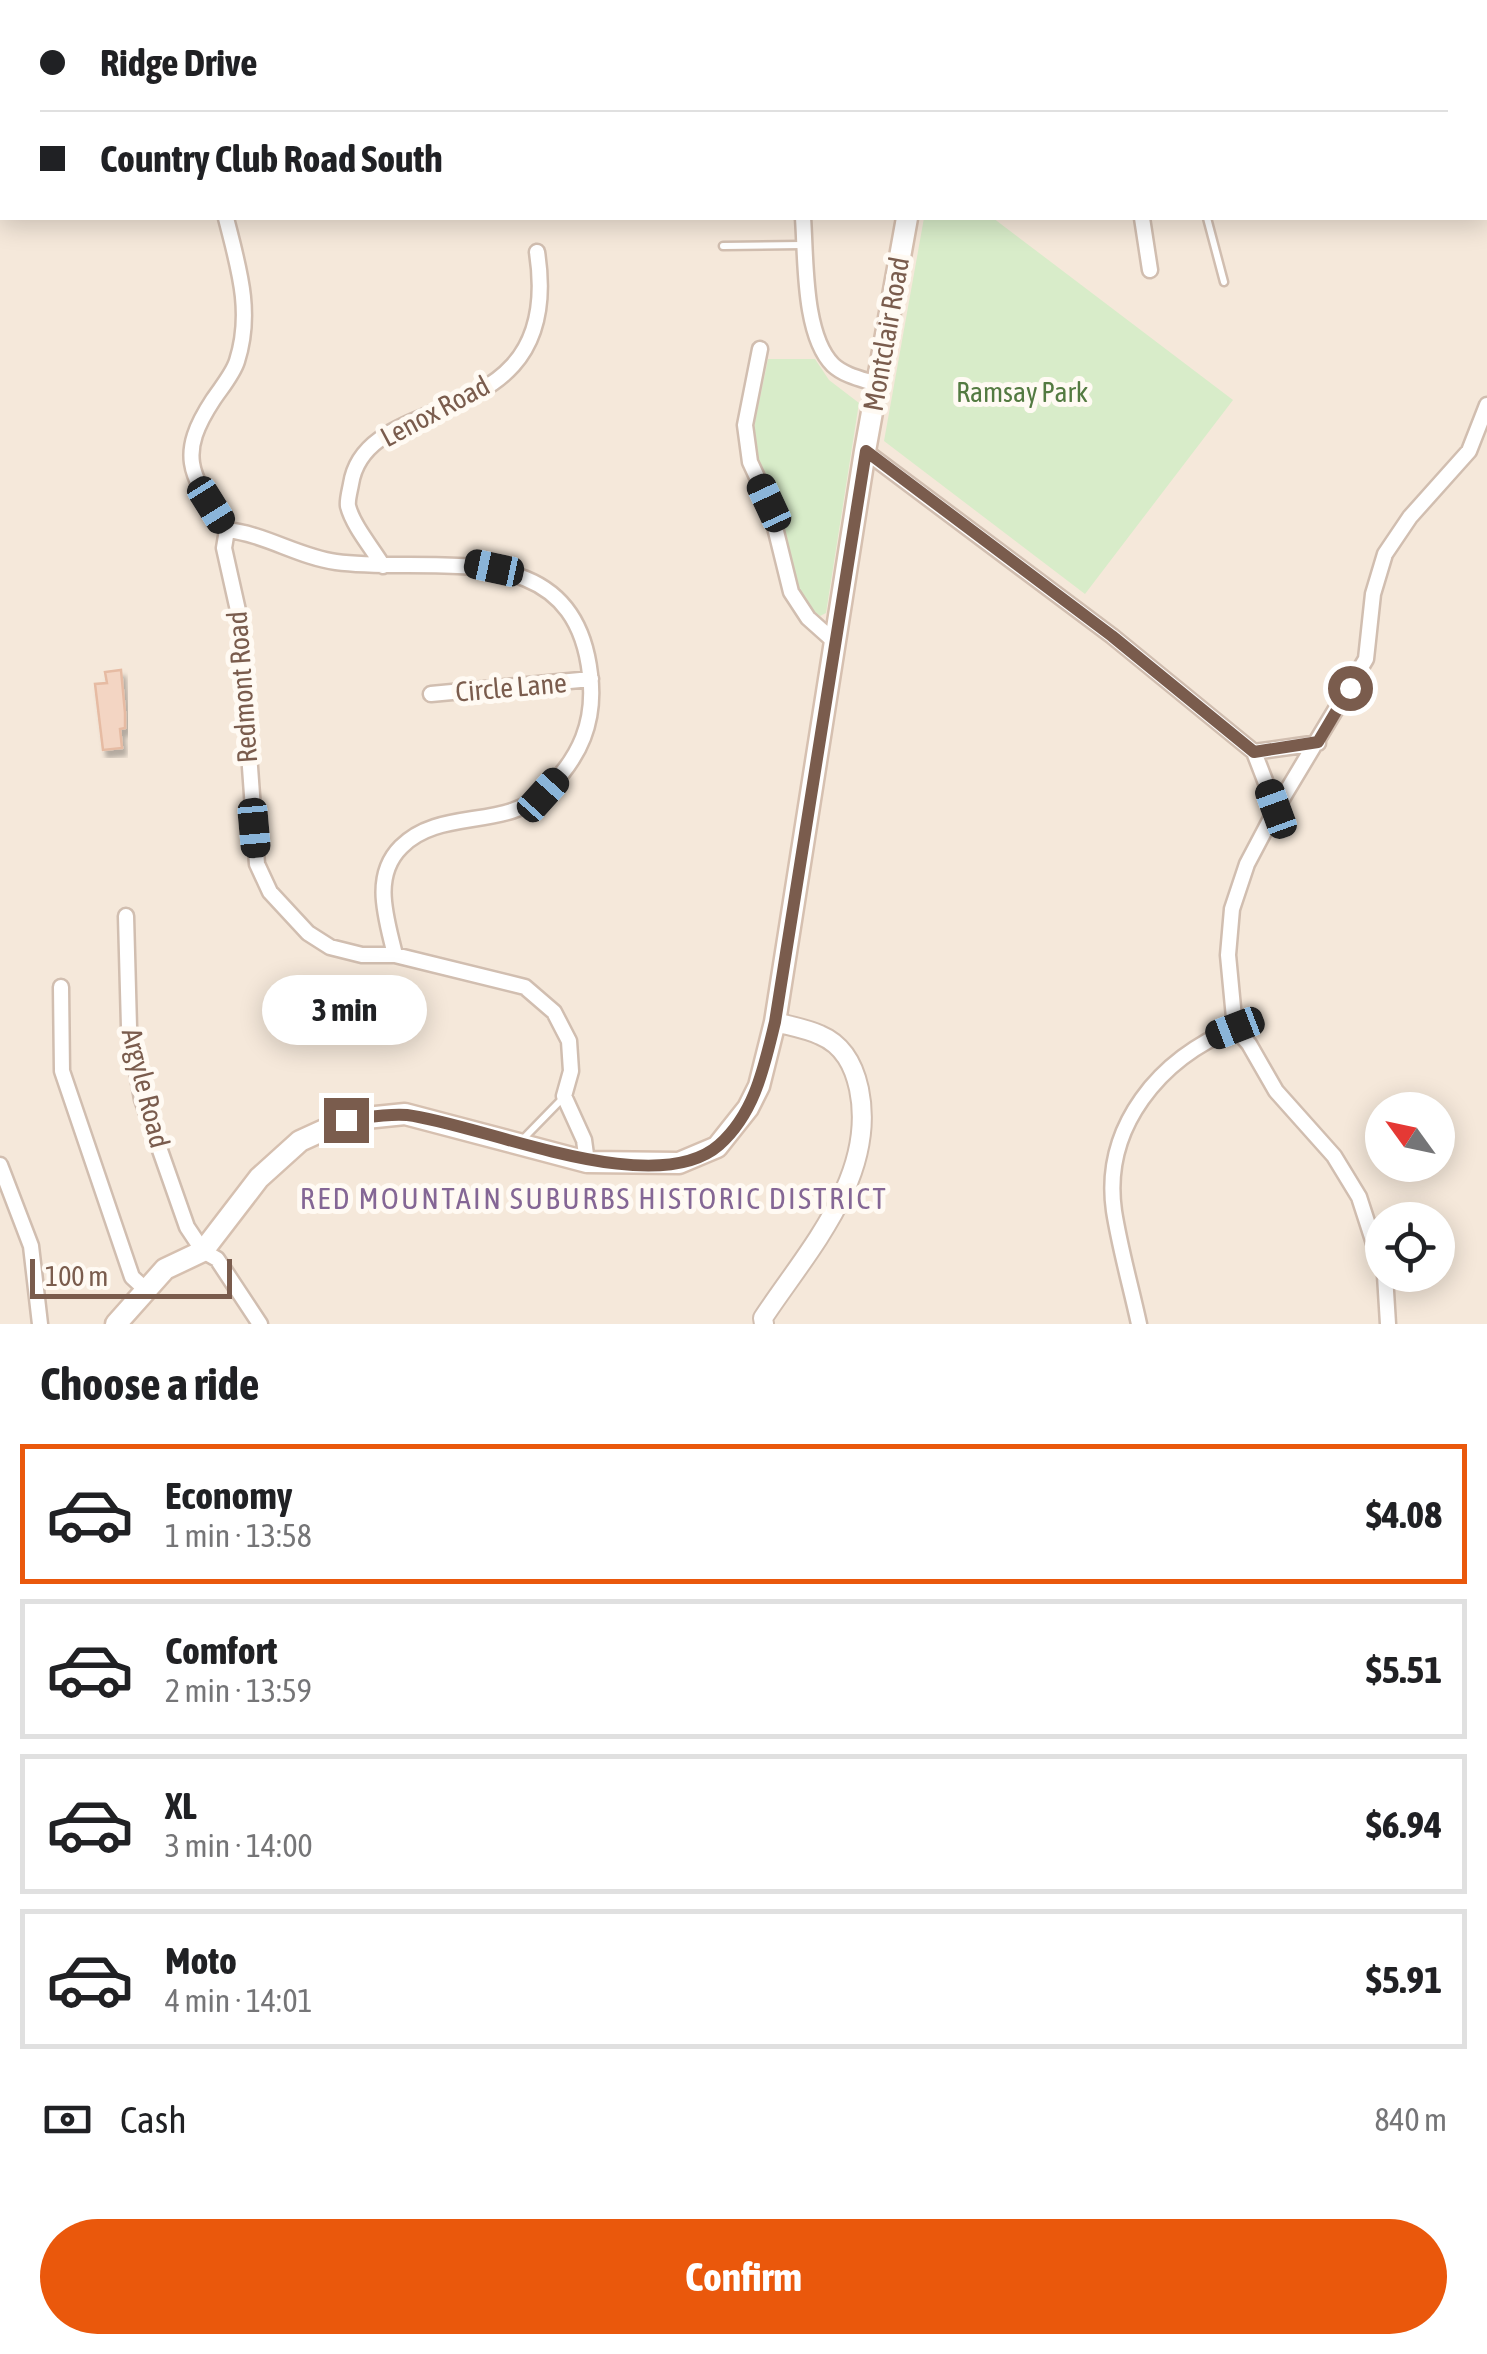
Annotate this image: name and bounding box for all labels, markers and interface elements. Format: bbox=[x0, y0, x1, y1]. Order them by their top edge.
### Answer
text: Ridge Drive bbox=[100, 41, 258, 84]
text: Country Club Road South bbox=[100, 137, 443, 180]
street label: Montclair Road bbox=[857, 254, 915, 414]
street label: Lenox Road bbox=[375, 369, 495, 453]
park label: Ramsay Park bbox=[956, 376, 1088, 408]
car bbox=[743, 469, 795, 537]
car bbox=[182, 472, 240, 538]
car bbox=[462, 547, 526, 589]
street label: Redmont Road bbox=[221, 610, 263, 764]
street label: Circle Lane bbox=[454, 666, 568, 708]
route start bbox=[1328, 666, 1373, 711]
car bbox=[512, 763, 574, 827]
car bbox=[1252, 776, 1300, 842]
car bbox=[236, 797, 272, 859]
callout: 3 min bbox=[264, 975, 428, 1045]
text: 3 min bbox=[312, 991, 377, 1028]
car bbox=[1202, 1003, 1268, 1053]
street label: Argyle Road bbox=[116, 1025, 176, 1151]
north arrow bbox=[1365, 1092, 1455, 1182]
map controls bbox=[1365, 1092, 1455, 1292]
route end bbox=[324, 1098, 369, 1143]
district label: RED MOUNTAIN SUBURBS HISTORIC DISTRICT bbox=[300, 1181, 888, 1215]
button: locate bbox=[1365, 1202, 1455, 1292]
scale bar bbox=[30, 1254, 232, 1298]
text: 100 m bbox=[45, 1260, 108, 1292]
text: Choose a ride bbox=[40, 1358, 259, 1410]
icon: car bbox=[45, 1469, 135, 1559]
text: Economy bbox=[165, 1474, 292, 1517]
text: $4.08 bbox=[1366, 1493, 1442, 1536]
text: 1 min · 13:58 bbox=[165, 1517, 312, 1554]
icon: car bbox=[45, 1624, 135, 1714]
text: Comfort bbox=[165, 1629, 277, 1672]
text: $5.51 bbox=[1366, 1648, 1442, 1691]
text: 2 min · 13:59 bbox=[165, 1672, 312, 1709]
icon: car bbox=[45, 1779, 135, 1869]
text: XL bbox=[165, 1784, 197, 1827]
text: $6.94 bbox=[1366, 1803, 1442, 1846]
text: 3 min · 14:00 bbox=[165, 1827, 312, 1864]
icon: car bbox=[45, 1934, 135, 2024]
text: Moto bbox=[165, 1939, 237, 1982]
text: $5.91 bbox=[1366, 1958, 1442, 2001]
text: 4 min · 14:01 bbox=[165, 1982, 312, 2019]
icon: cash bbox=[40, 2092, 95, 2147]
text: Cash bbox=[120, 2098, 187, 2141]
text: 840 m bbox=[1374, 2101, 1447, 2138]
button: Confirm bbox=[40, 2219, 1447, 2334]

